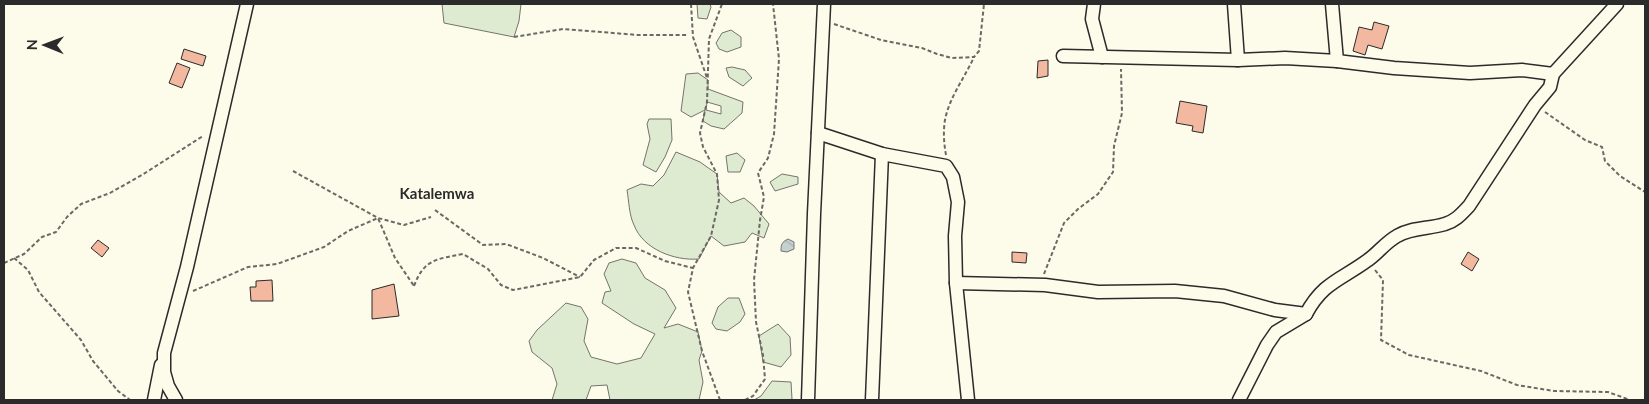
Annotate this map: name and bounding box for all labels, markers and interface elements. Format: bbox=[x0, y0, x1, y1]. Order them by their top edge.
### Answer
north arrow bbox=[20, 20, 70, 70]
text: N bbox=[23, 39, 40, 50]
district label: Katalemwa bbox=[400, 184, 474, 202]

